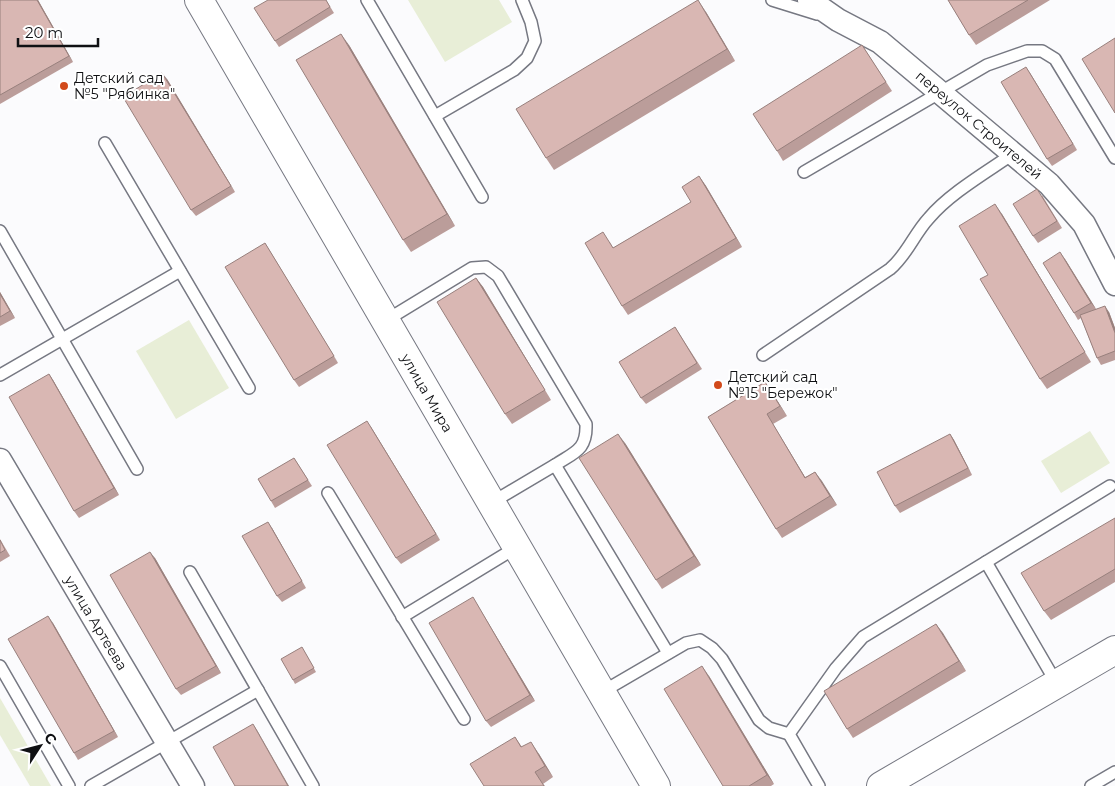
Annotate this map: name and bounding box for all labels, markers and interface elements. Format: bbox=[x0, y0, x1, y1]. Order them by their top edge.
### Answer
scale bar bbox=[18, 15, 98, 47]
text: 20 m bbox=[25, 23, 63, 42]
street label: переулок Строителей bbox=[912, 67, 1046, 183]
place label: Детский сад №5 "Рябинка" bbox=[74, 69, 175, 103]
marker: Детский сад №5 "Рябинка" bbox=[58, 80, 70, 92]
street label: улица Мира bbox=[397, 349, 457, 436]
place label: Детский сад №15 "Бережок" bbox=[728, 368, 838, 402]
marker: Детский сад №15 "Бережок" bbox=[712, 379, 724, 391]
street label: улица Артеева bbox=[60, 571, 131, 674]
north arrow bbox=[15, 721, 65, 771]
text: С bbox=[40, 729, 61, 748]

